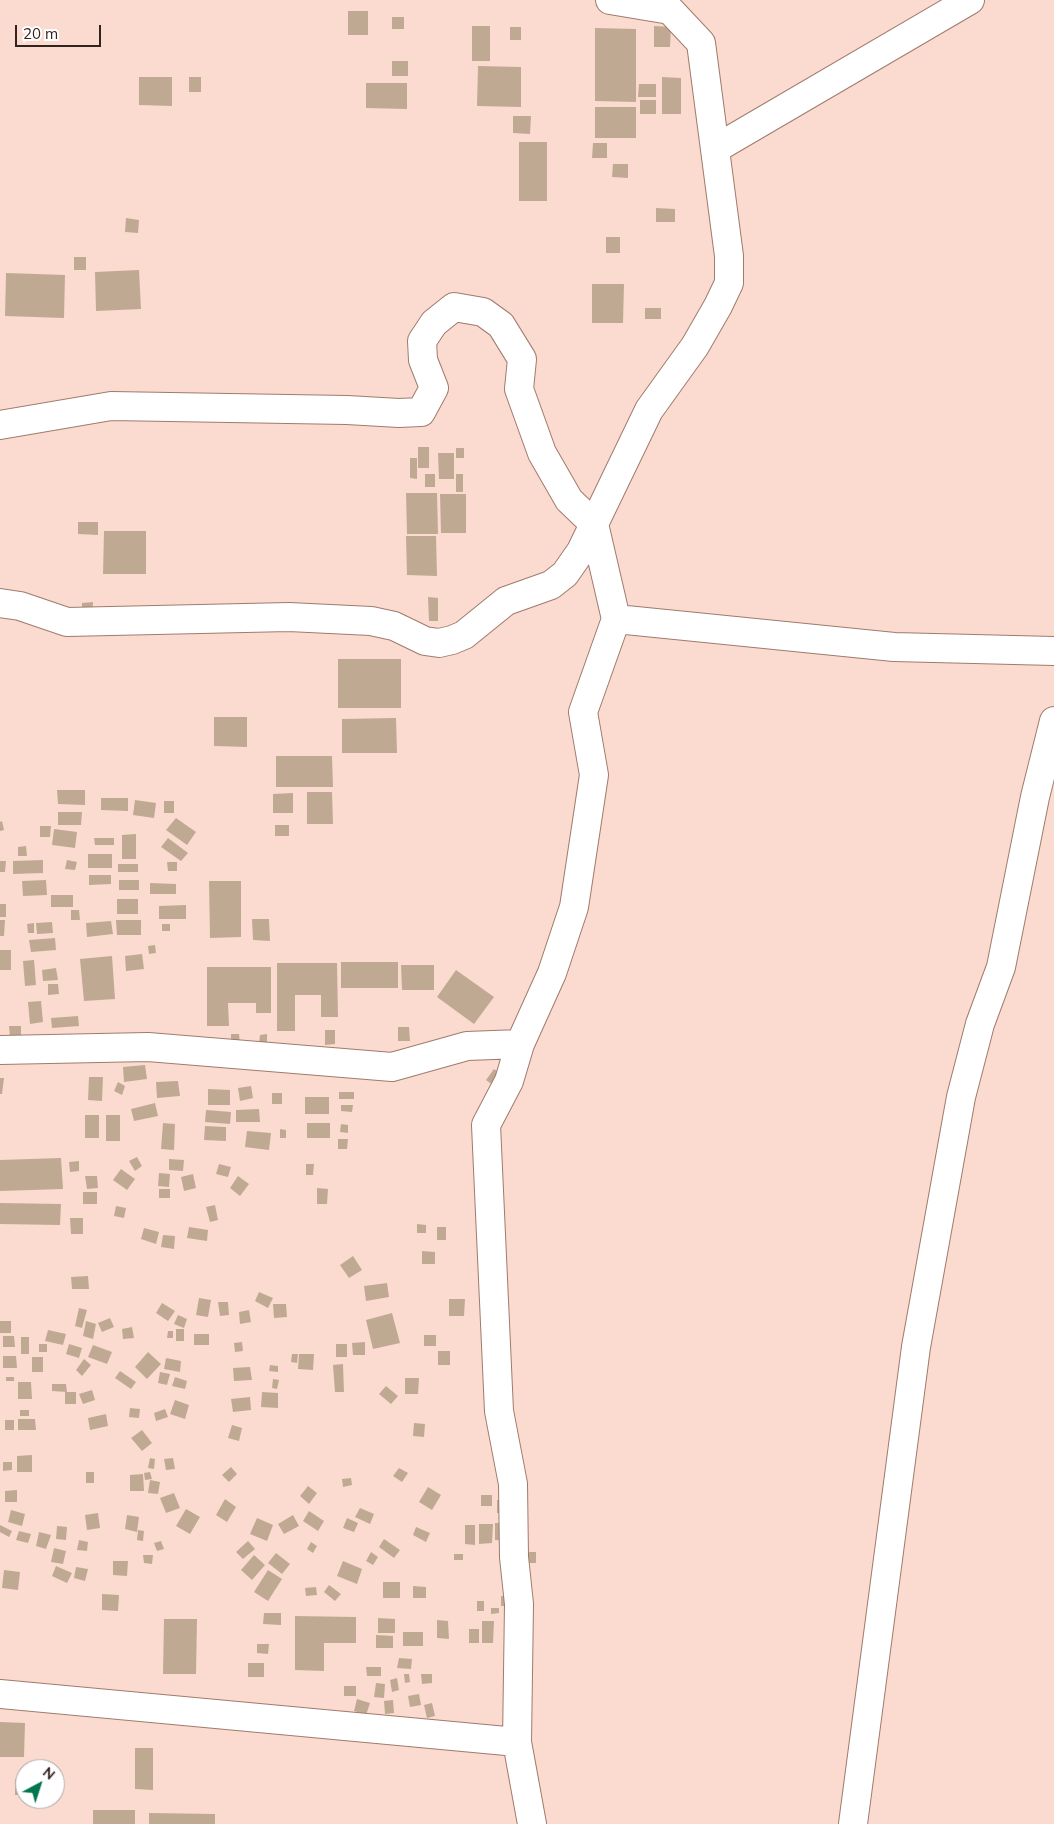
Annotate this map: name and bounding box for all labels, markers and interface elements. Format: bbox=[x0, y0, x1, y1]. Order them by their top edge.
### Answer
scale bar bbox=[18, 15, 104, 47]
text: 20 m bbox=[23, 24, 58, 43]
north arrow bbox=[15, 1759, 65, 1809]
text: N bbox=[39, 1763, 59, 1784]

